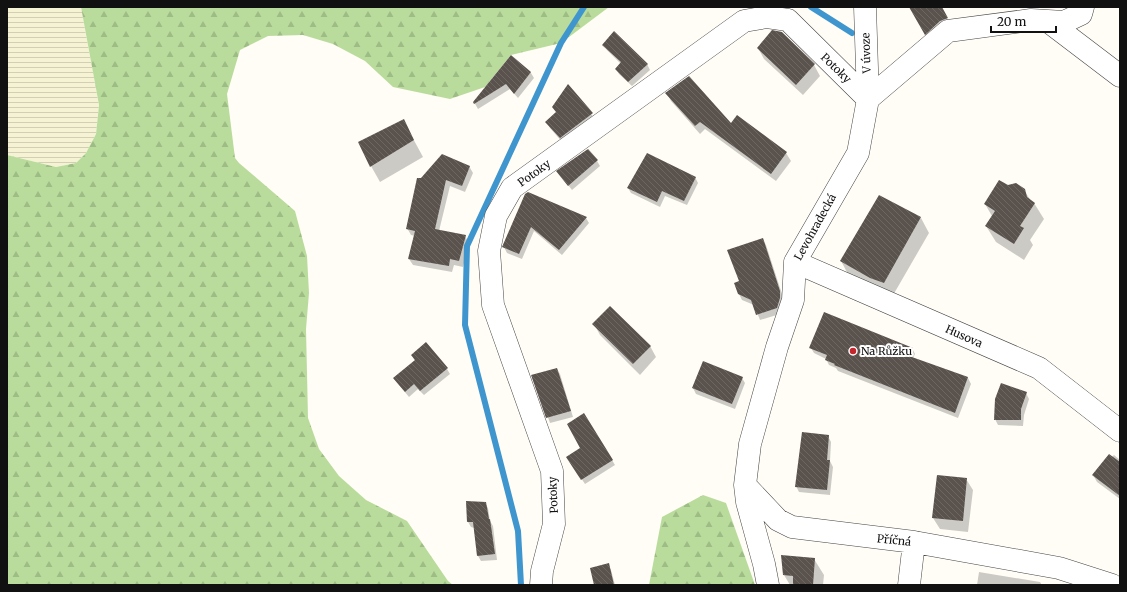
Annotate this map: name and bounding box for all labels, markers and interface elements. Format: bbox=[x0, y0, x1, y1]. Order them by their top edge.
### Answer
scale bar bbox=[991, 8, 1056, 34]
text: 20 m bbox=[997, 14, 1026, 29]
street label: V úvoze bbox=[858, 32, 874, 75]
street label: Potoky bbox=[818, 50, 855, 86]
street label: Potoky bbox=[515, 156, 554, 190]
street label: Levohradecká bbox=[791, 191, 839, 263]
street label: Husova bbox=[943, 322, 985, 350]
place label: Na Růžku bbox=[861, 344, 912, 358]
marker: Na Růžku bbox=[848, 346, 858, 356]
street label: Potoky bbox=[545, 476, 561, 514]
street label: Příčná bbox=[876, 531, 912, 549]

